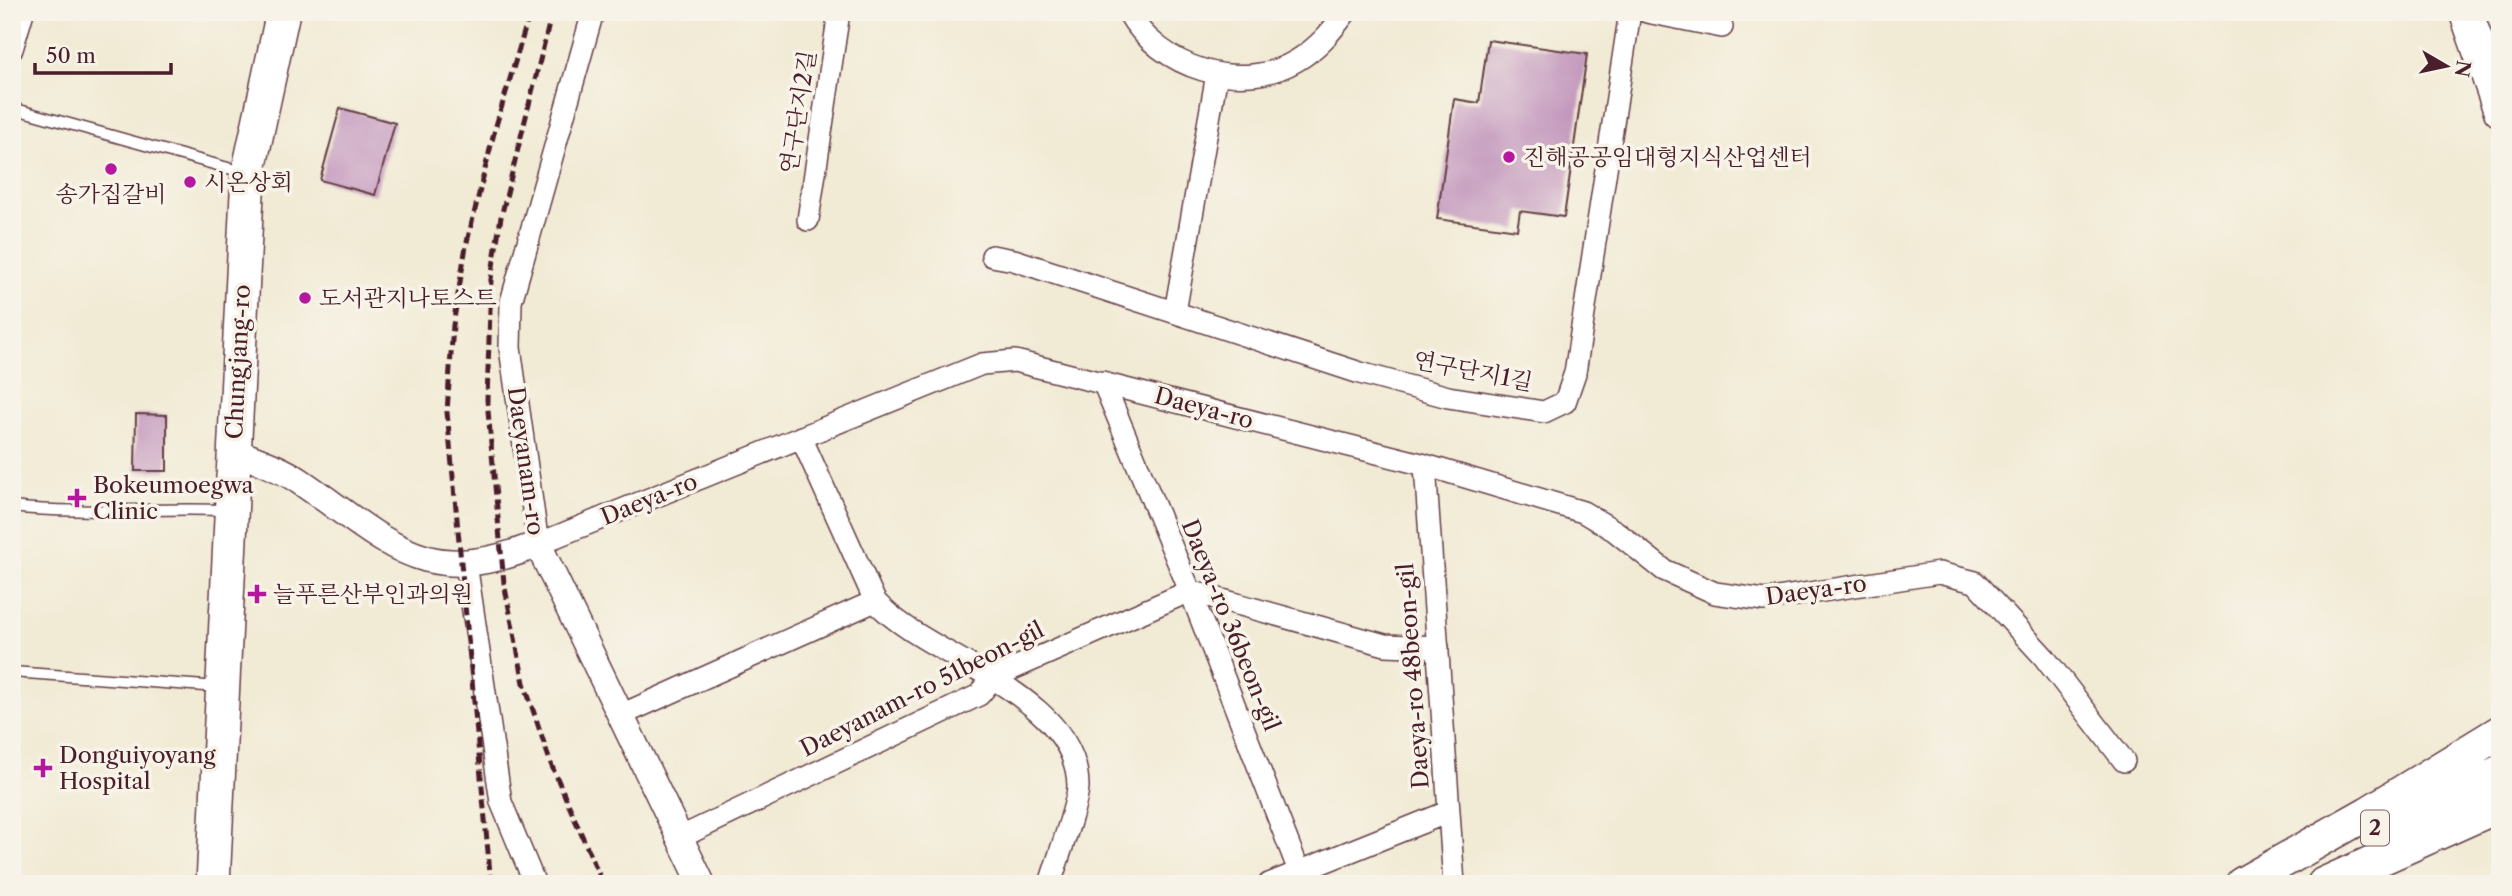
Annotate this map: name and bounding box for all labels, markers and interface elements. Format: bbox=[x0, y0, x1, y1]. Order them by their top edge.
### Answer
scale bar bbox=[35, 32, 172, 76]
north arrow bbox=[2410, 32, 2480, 102]
text: 50 m bbox=[46, 43, 96, 68]
street label: 연구단지2길 bbox=[774, 48, 822, 176]
text: N bbox=[2450, 59, 2475, 79]
place label: 진해공공임대형지식산업센터 bbox=[1523, 143, 1812, 171]
marker: 진해공공임대형지식산업센터 bbox=[1501, 149, 1517, 165]
marker: 송가집갈비 bbox=[103, 161, 119, 177]
place label: 시온상회 bbox=[204, 168, 293, 196]
marker: 시온상회 bbox=[182, 174, 198, 190]
place label: 송가집갈비 bbox=[55, 180, 167, 208]
street label: Chungjang-ro bbox=[220, 284, 256, 440]
place label: 도서관지나토스트 bbox=[319, 284, 497, 312]
marker: 도서관지나토스트 bbox=[297, 290, 313, 306]
street label: 연구단지1길 bbox=[1411, 346, 1535, 396]
street label: Daeya-ro bbox=[1151, 381, 1257, 435]
street label: Daeyanam-ro bbox=[502, 385, 550, 537]
street label: Daeya-ro bbox=[597, 467, 701, 531]
place label: Bokeumoegwa Clinic bbox=[93, 471, 255, 525]
marker: Bokeumoegwa Clinic bbox=[67, 488, 87, 508]
street label: Daeya-ro 36beon-gil bbox=[1176, 515, 1286, 735]
street label: Daeya-ro 48beon-gil bbox=[1391, 562, 1435, 790]
street label: Daeya-ro bbox=[1764, 569, 1868, 611]
place label: 늘푸른산부인과의원 bbox=[273, 580, 473, 608]
marker: 늘푸른산부인과의원 bbox=[247, 584, 267, 604]
street label: Daeyanam-ro 51beon-gil bbox=[796, 615, 1049, 763]
place label: Donguiyoyang Hospital bbox=[59, 741, 217, 795]
marker: Donguiyoyang Hospital bbox=[33, 758, 53, 778]
road number: 2 bbox=[2361, 810, 2389, 846]

